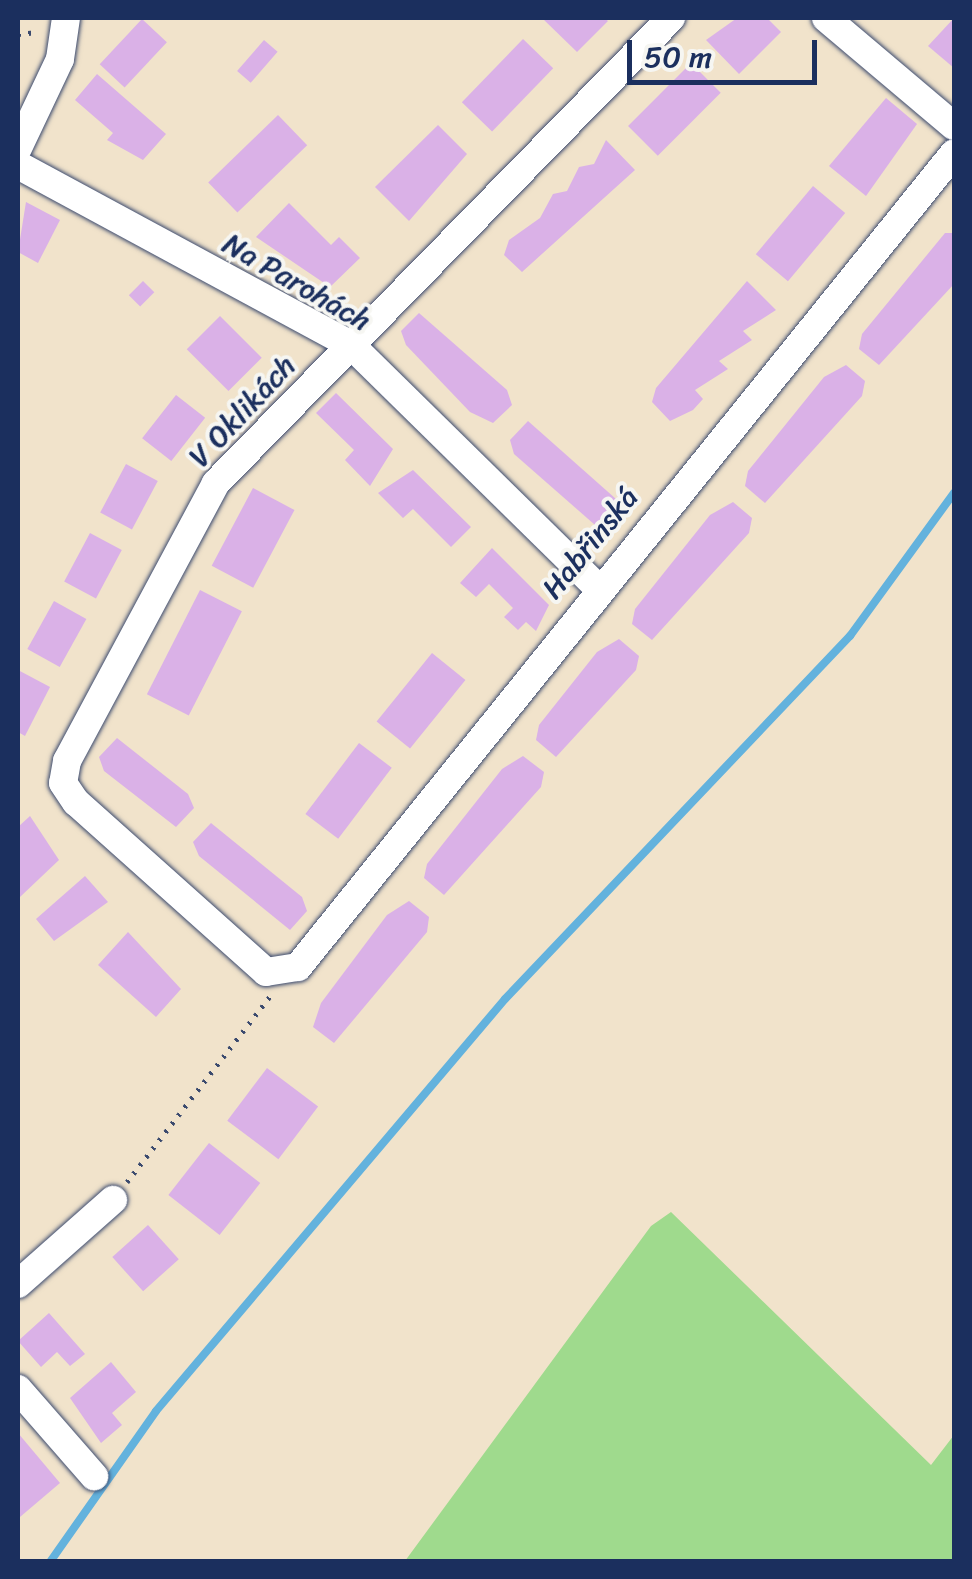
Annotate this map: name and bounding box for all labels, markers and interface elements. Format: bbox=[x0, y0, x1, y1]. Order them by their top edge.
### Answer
scale bar bbox=[632, 20, 822, 82]
text: 50 m bbox=[644, 30, 712, 84]
street label: Na Parohách bbox=[216, 225, 378, 339]
street label: V Oklikách bbox=[181, 348, 303, 474]
street label: Habřinská bbox=[534, 480, 646, 606]

